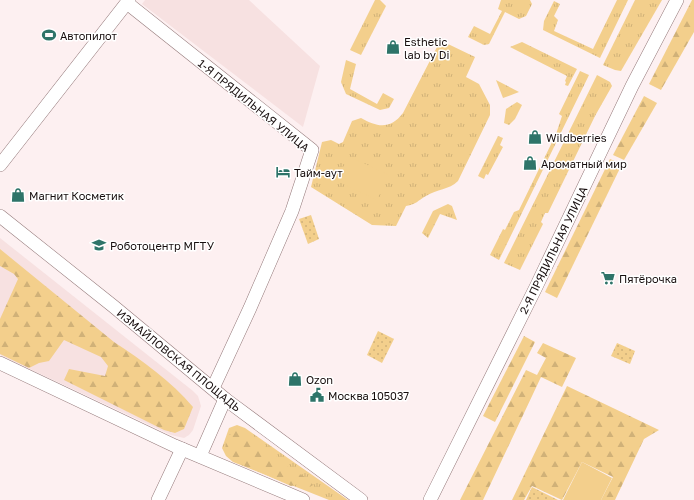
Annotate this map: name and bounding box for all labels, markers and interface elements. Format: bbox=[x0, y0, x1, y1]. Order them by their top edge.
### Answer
sports icon: Автопилот bbox=[41, 27, 57, 43]
place label: Автопилот bbox=[60, 29, 118, 42]
place label: Esthetic lab by Di bbox=[404, 35, 449, 61]
shop icon: Esthetic lab by Di bbox=[385, 39, 401, 55]
street label: 1-Я ПРЯДИЛЬНАЯ УЛИЦА bbox=[196, 56, 313, 154]
shop icon: Wildberries bbox=[527, 129, 543, 145]
place label: Wildberries bbox=[546, 131, 607, 144]
shop icon: Ароматный мир bbox=[522, 155, 538, 171]
place label: Ароматный мир bbox=[541, 157, 627, 170]
hotel icon: Тайм-аут bbox=[275, 164, 291, 180]
place label: Тайм-аут bbox=[294, 166, 343, 179]
street label: 2-Я ПРЯДИЛЬНАЯ УЛИЦА bbox=[516, 184, 590, 316]
shop icon: Магнит Косметик bbox=[10, 187, 26, 203]
place label: Магнит Косметик bbox=[29, 189, 125, 202]
school or university icon: Роботоцентр МГТУ bbox=[91, 237, 107, 253]
place label: Роботоцентр МГТУ bbox=[110, 239, 215, 252]
supermarket icon: Пятёрочка bbox=[600, 270, 616, 286]
place label: Пятёрочка bbox=[619, 272, 677, 285]
street label: ИЗМАЙЛОВСКАЯ ПЛОЩАДЬ bbox=[115, 306, 243, 414]
shop icon: Ozon bbox=[287, 371, 303, 387]
place label: Ozon bbox=[306, 373, 333, 386]
public building icon: Москва 105037 bbox=[309, 387, 325, 403]
place label: Москва 105037 bbox=[328, 389, 409, 402]

